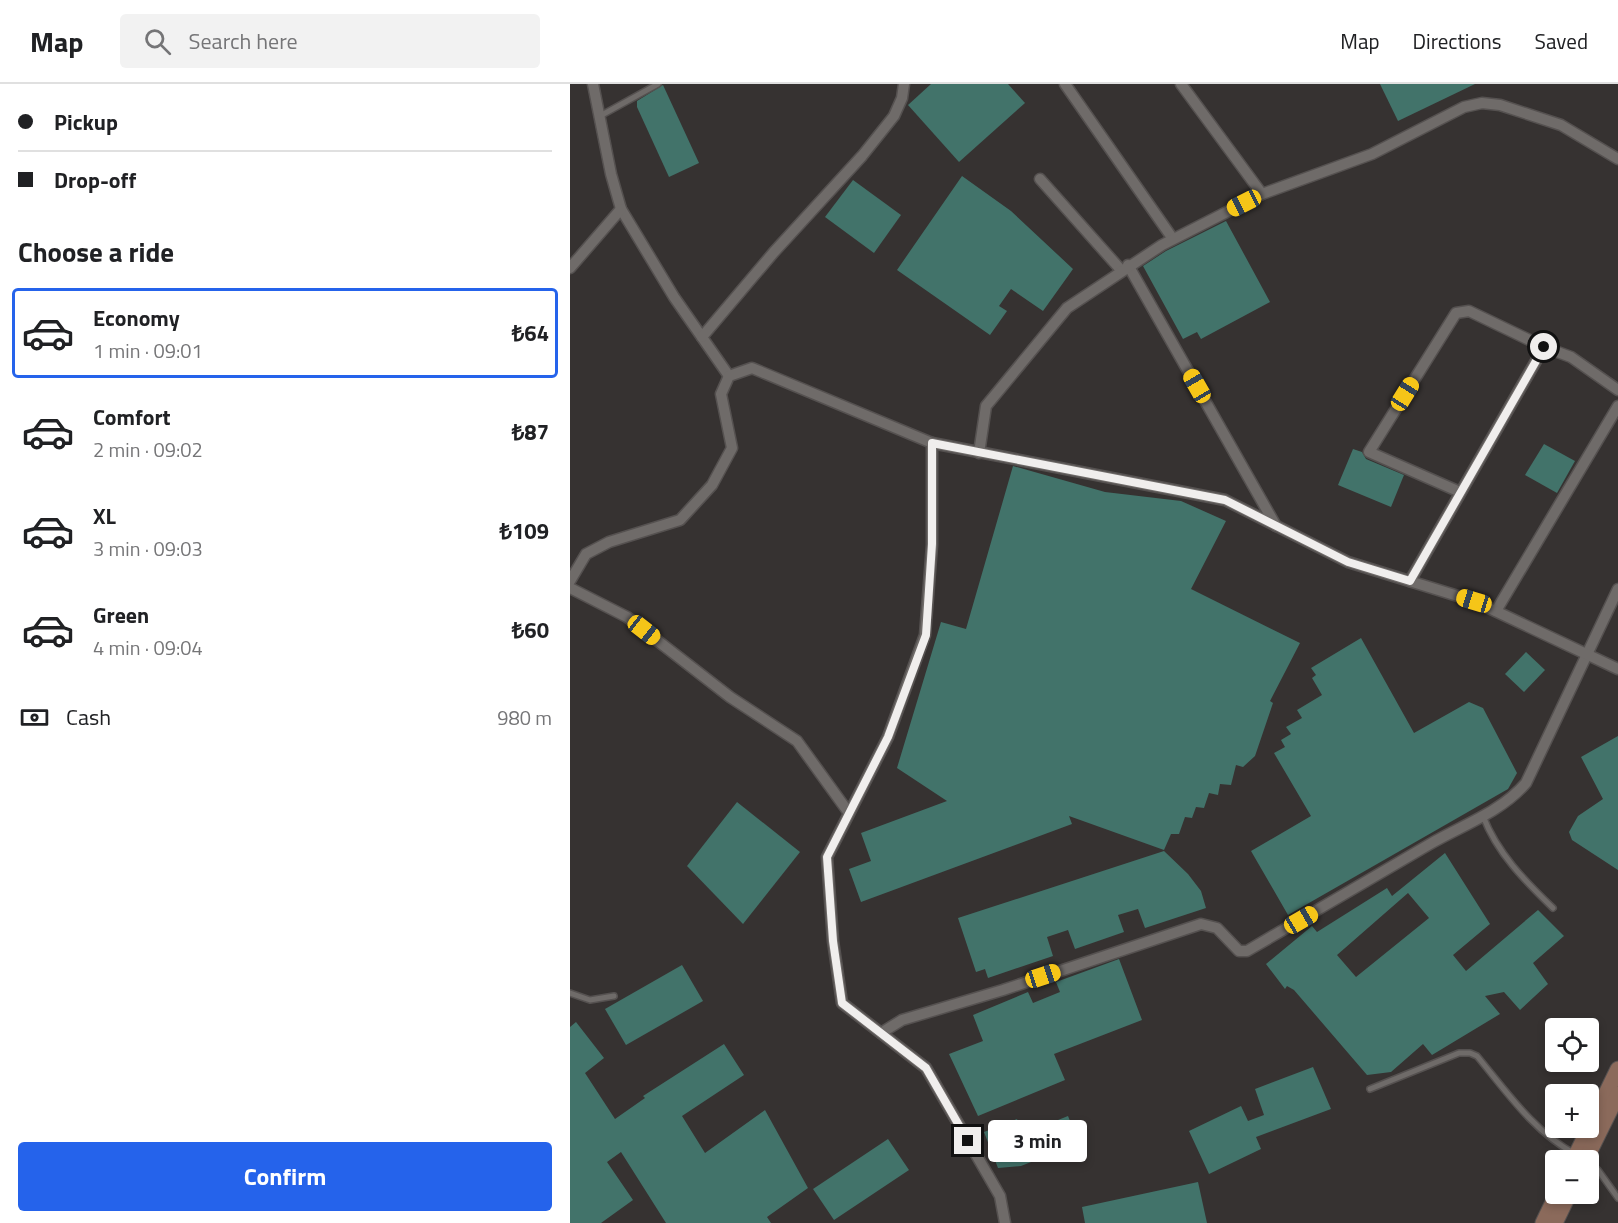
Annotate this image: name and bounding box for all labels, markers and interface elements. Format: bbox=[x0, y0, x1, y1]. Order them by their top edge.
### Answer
search box bbox=[120, 14, 540, 68]
text: Map bbox=[30, 20, 84, 63]
text: Search here bbox=[189, 24, 298, 58]
icon: search bbox=[141, 25, 174, 58]
text: Map bbox=[1340, 25, 1380, 57]
text: Directions bbox=[1413, 25, 1502, 57]
text: Saved bbox=[1535, 25, 1588, 57]
text: Pickup bbox=[54, 105, 118, 139]
text: Drop-off bbox=[54, 163, 136, 197]
car bbox=[1224, 187, 1264, 219]
text: Choose a ride bbox=[18, 231, 174, 272]
text: Economy bbox=[93, 301, 180, 335]
icon: car bbox=[21, 306, 75, 360]
text: ₺64 bbox=[512, 316, 549, 350]
route start bbox=[1530, 333, 1557, 360]
text: 1 min · 09:01 bbox=[93, 335, 203, 366]
car bbox=[1180, 366, 1214, 406]
car bbox=[1388, 374, 1422, 414]
text: Comfort bbox=[93, 400, 171, 434]
icon: car bbox=[21, 405, 75, 459]
text: ₺87 bbox=[512, 415, 549, 449]
text: 2 min · 09:02 bbox=[93, 434, 203, 465]
text: XL bbox=[93, 499, 116, 533]
icon: car bbox=[21, 504, 75, 558]
text: ₺109 bbox=[499, 514, 549, 548]
text: 3 min · 09:03 bbox=[93, 533, 203, 564]
car bbox=[1454, 587, 1494, 615]
text: Green bbox=[93, 598, 149, 632]
icon: car bbox=[21, 603, 75, 657]
car bbox=[624, 612, 664, 648]
text: ₺60 bbox=[512, 613, 549, 647]
text: 4 min · 09:04 bbox=[93, 632, 203, 663]
text: Cash bbox=[66, 700, 111, 734]
icon: cash bbox=[18, 701, 51, 734]
text: 980 m bbox=[497, 702, 552, 733]
car bbox=[1281, 903, 1321, 937]
car bbox=[1023, 962, 1063, 990]
map controls bbox=[1545, 1018, 1599, 1204]
button: locate bbox=[1545, 1018, 1599, 1072]
button: + bbox=[1545, 1084, 1599, 1138]
callout: 3 min bbox=[989, 1120, 1088, 1162]
text: 3 min bbox=[1013, 1125, 1062, 1156]
route end bbox=[954, 1127, 981, 1154]
button: Confirm bbox=[18, 1142, 552, 1211]
button: − bbox=[1545, 1150, 1599, 1204]

